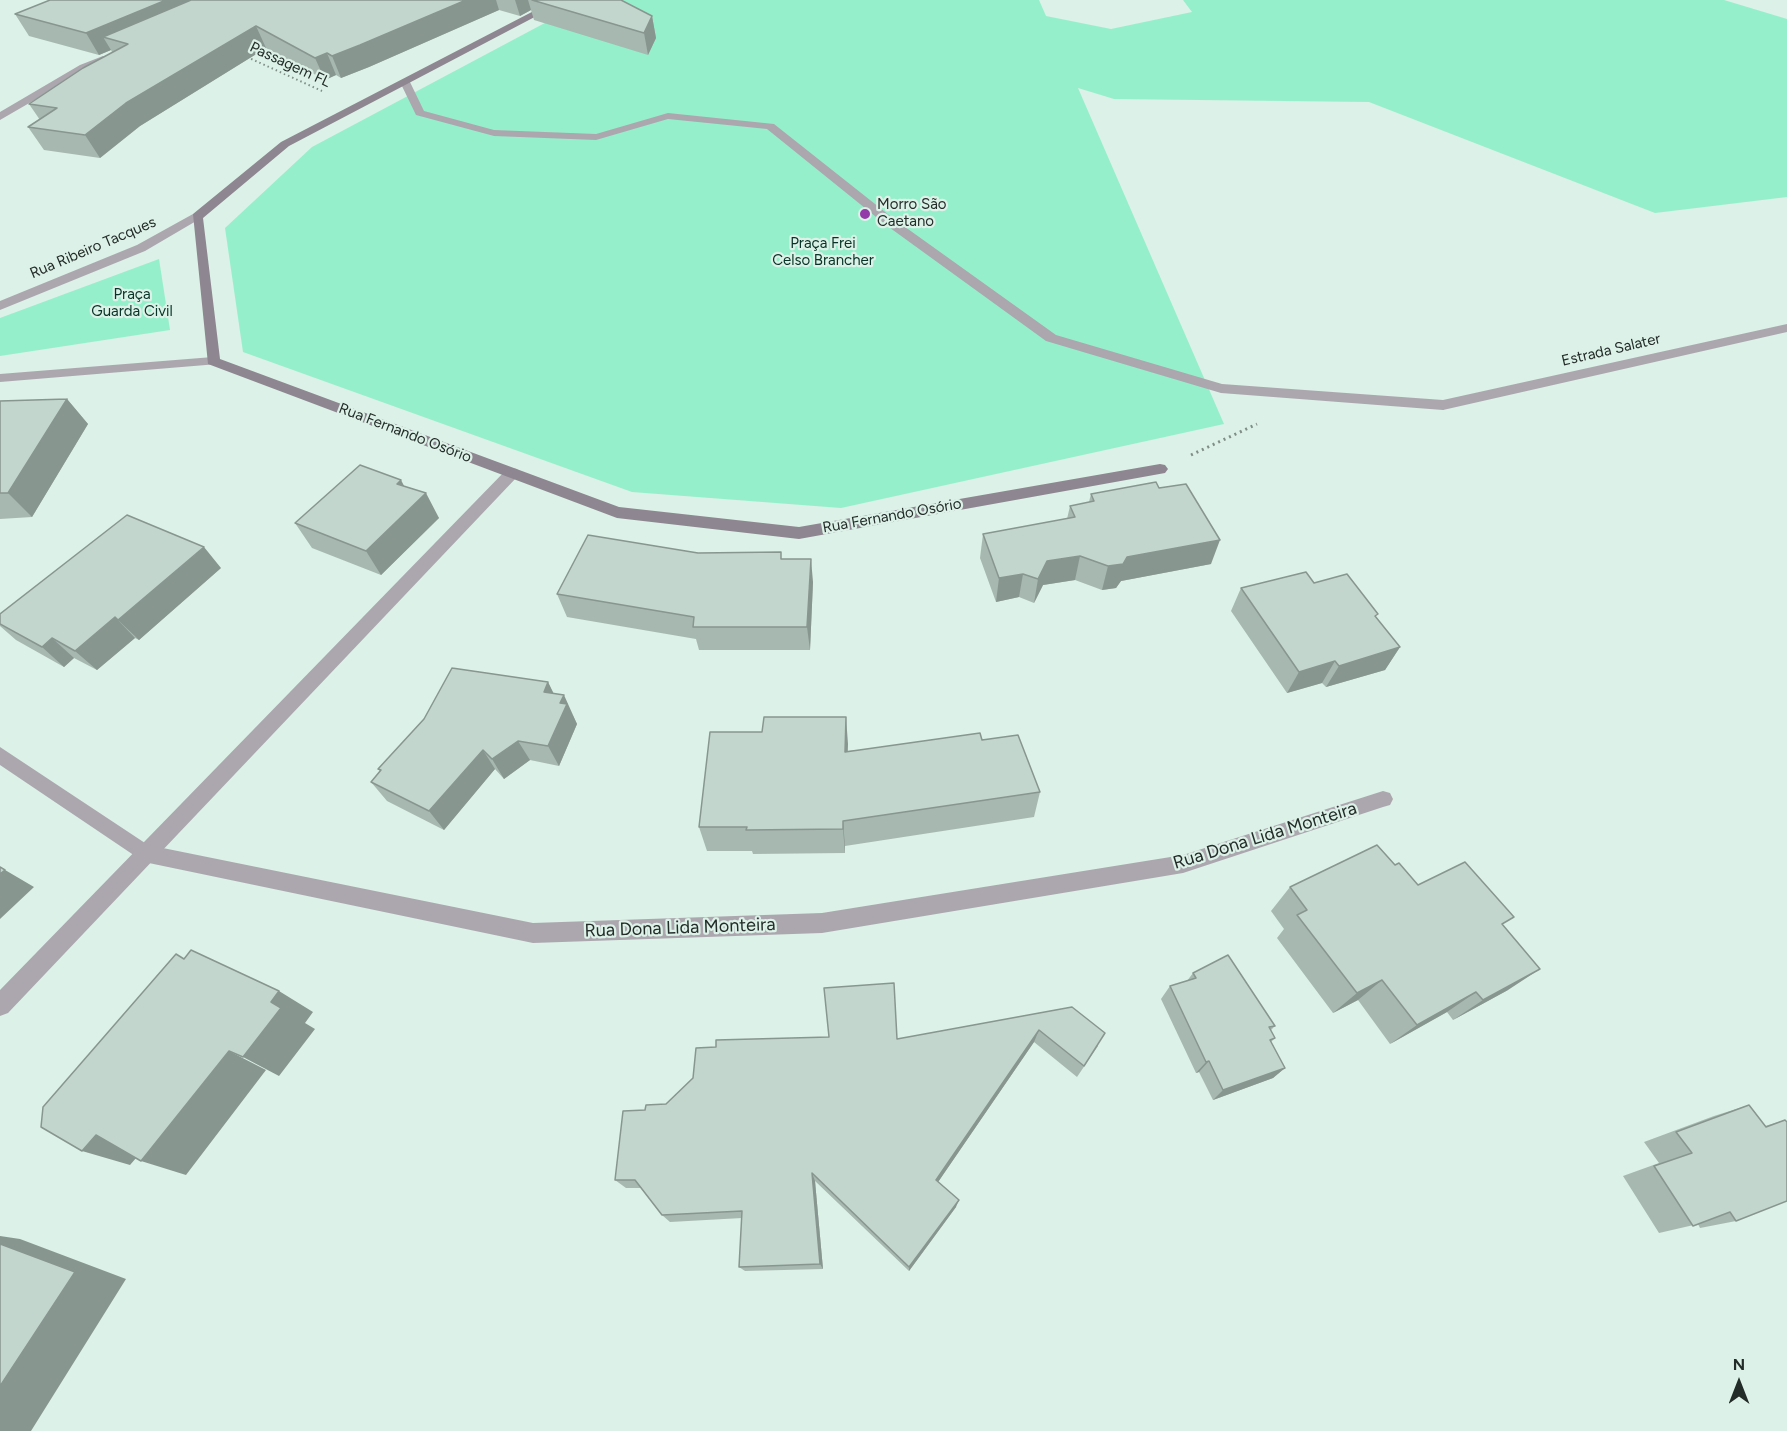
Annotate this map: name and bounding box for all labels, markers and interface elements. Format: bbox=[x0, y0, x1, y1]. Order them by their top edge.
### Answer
street label: Passagem FL bbox=[247, 38, 333, 92]
place label: Morro São Caetano bbox=[877, 196, 946, 231]
marker: Morro São Caetano bbox=[858, 207, 872, 221]
street label: Rua Ribeiro Tacques bbox=[27, 213, 159, 283]
park label: Praça Frei Celso Brancher bbox=[772, 235, 874, 270]
park label: Praça Guarda Civil bbox=[91, 286, 173, 321]
street label: Estrada Salater bbox=[1560, 330, 1662, 370]
street label: Rua Fernando Osório bbox=[336, 399, 474, 467]
street label: Rua Fernando Osório bbox=[821, 495, 963, 537]
street label: Rua Dona Lida Monteira bbox=[1171, 798, 1359, 874]
street label: Rua Dona Lida Monteira bbox=[584, 914, 776, 942]
north arrow bbox=[1709, 1353, 1769, 1413]
text: N bbox=[1733, 1355, 1745, 1374]

